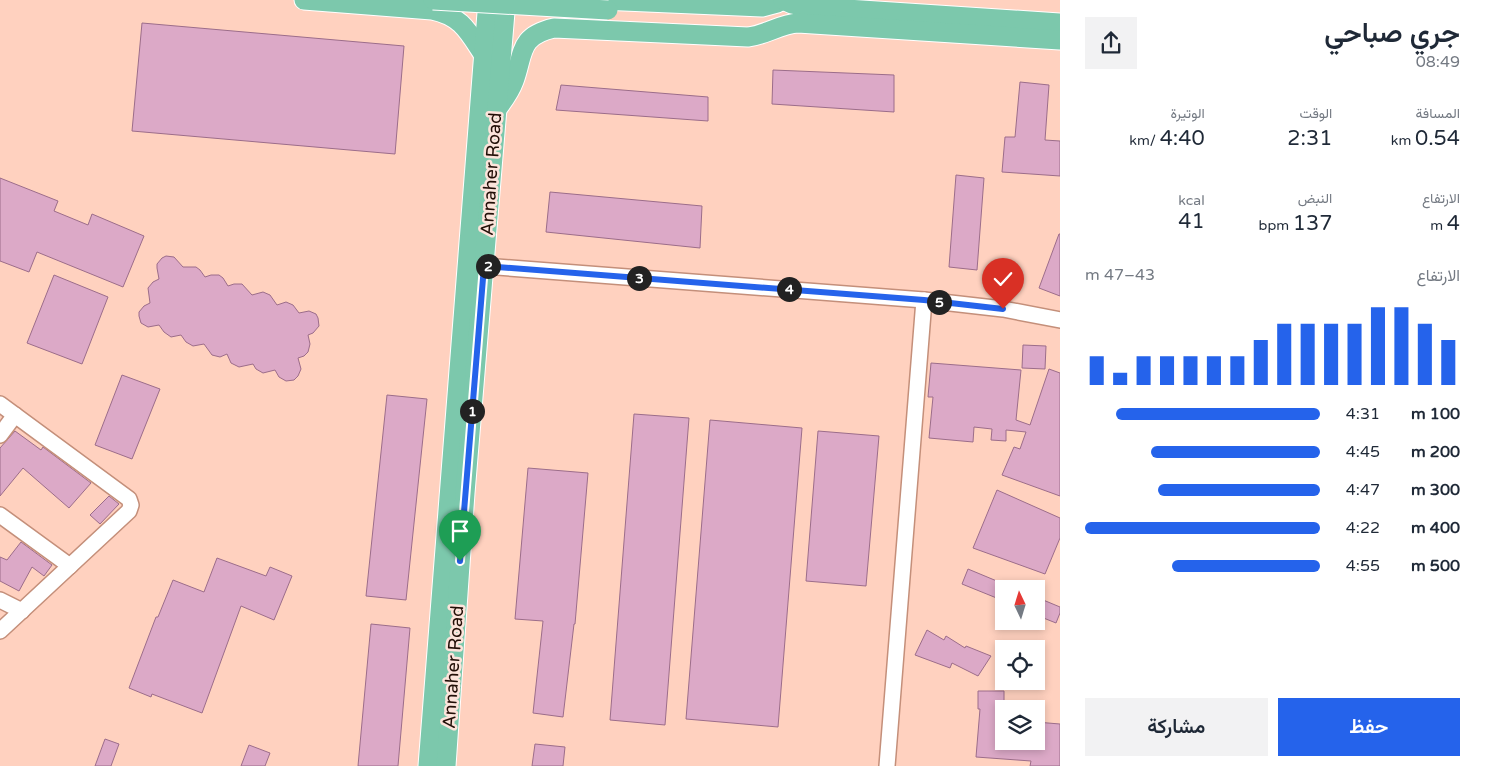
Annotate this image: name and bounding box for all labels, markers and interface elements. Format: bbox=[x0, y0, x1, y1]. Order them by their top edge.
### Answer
text: جري صباحي bbox=[1324, 16, 1460, 50]
button: share bbox=[1085, 17, 1137, 69]
text: 08:49 bbox=[1416, 52, 1460, 72]
text: الوتيرة bbox=[1170, 105, 1205, 122]
text: الوقت bbox=[1299, 105, 1332, 122]
text: المسافة bbox=[1416, 105, 1460, 122]
street label: Annaher Road bbox=[476, 112, 506, 236]
text: 4:40 bbox=[1160, 126, 1205, 151]
text: 2:31 bbox=[1287, 126, 1332, 151]
text: 0.54 bbox=[1415, 126, 1460, 151]
text: /km bbox=[1129, 132, 1160, 149]
text: km bbox=[1391, 132, 1415, 149]
text: النبض bbox=[1298, 190, 1332, 207]
text: الارتفاع bbox=[1422, 190, 1460, 207]
text: kcal bbox=[1178, 192, 1205, 209]
text: 41 bbox=[1178, 209, 1205, 234]
text: 137 bbox=[1293, 211, 1332, 236]
text: 4 bbox=[1447, 211, 1460, 236]
text: bpm bbox=[1259, 217, 1293, 234]
text: m bbox=[1430, 217, 1447, 234]
pin: 2 bbox=[476, 254, 500, 278]
text: 2 bbox=[484, 258, 493, 275]
pin bbox=[982, 258, 1024, 309]
icon: check bbox=[989, 265, 1017, 293]
text: 43–47 m bbox=[1085, 265, 1155, 285]
pin: 3 bbox=[626, 266, 652, 290]
text: الارتفاع bbox=[1417, 266, 1460, 286]
text: 3 bbox=[635, 270, 644, 287]
pin: 4 bbox=[776, 276, 802, 302]
text: 4 bbox=[785, 281, 794, 298]
pin: 5 bbox=[926, 290, 952, 314]
text: 5 bbox=[935, 294, 944, 311]
pin: 1 bbox=[460, 398, 484, 424]
text: 1 bbox=[468, 403, 477, 420]
text: 4:31 bbox=[1346, 404, 1380, 424]
text: 100 m bbox=[1411, 404, 1460, 424]
text: 4:45 bbox=[1346, 442, 1380, 462]
text: 200 m bbox=[1411, 442, 1460, 462]
text: 4:47 bbox=[1346, 480, 1380, 500]
text: 300 m bbox=[1411, 480, 1460, 500]
pin bbox=[439, 510, 481, 561]
icon: arrive bbox=[446, 517, 474, 545]
text: 4:22 bbox=[1346, 518, 1380, 538]
text: 400 m bbox=[1411, 518, 1460, 538]
text: 4:55 bbox=[1346, 556, 1380, 576]
text: 500 m bbox=[1411, 556, 1460, 576]
north arrow bbox=[995, 580, 1045, 630]
map controls bbox=[995, 580, 1045, 750]
street label: Annaher Road bbox=[438, 605, 468, 729]
button: locate bbox=[995, 640, 1045, 690]
button: مشاركة bbox=[1085, 698, 1268, 756]
button: حفظ bbox=[1278, 698, 1460, 756]
button: layers bbox=[995, 700, 1045, 750]

